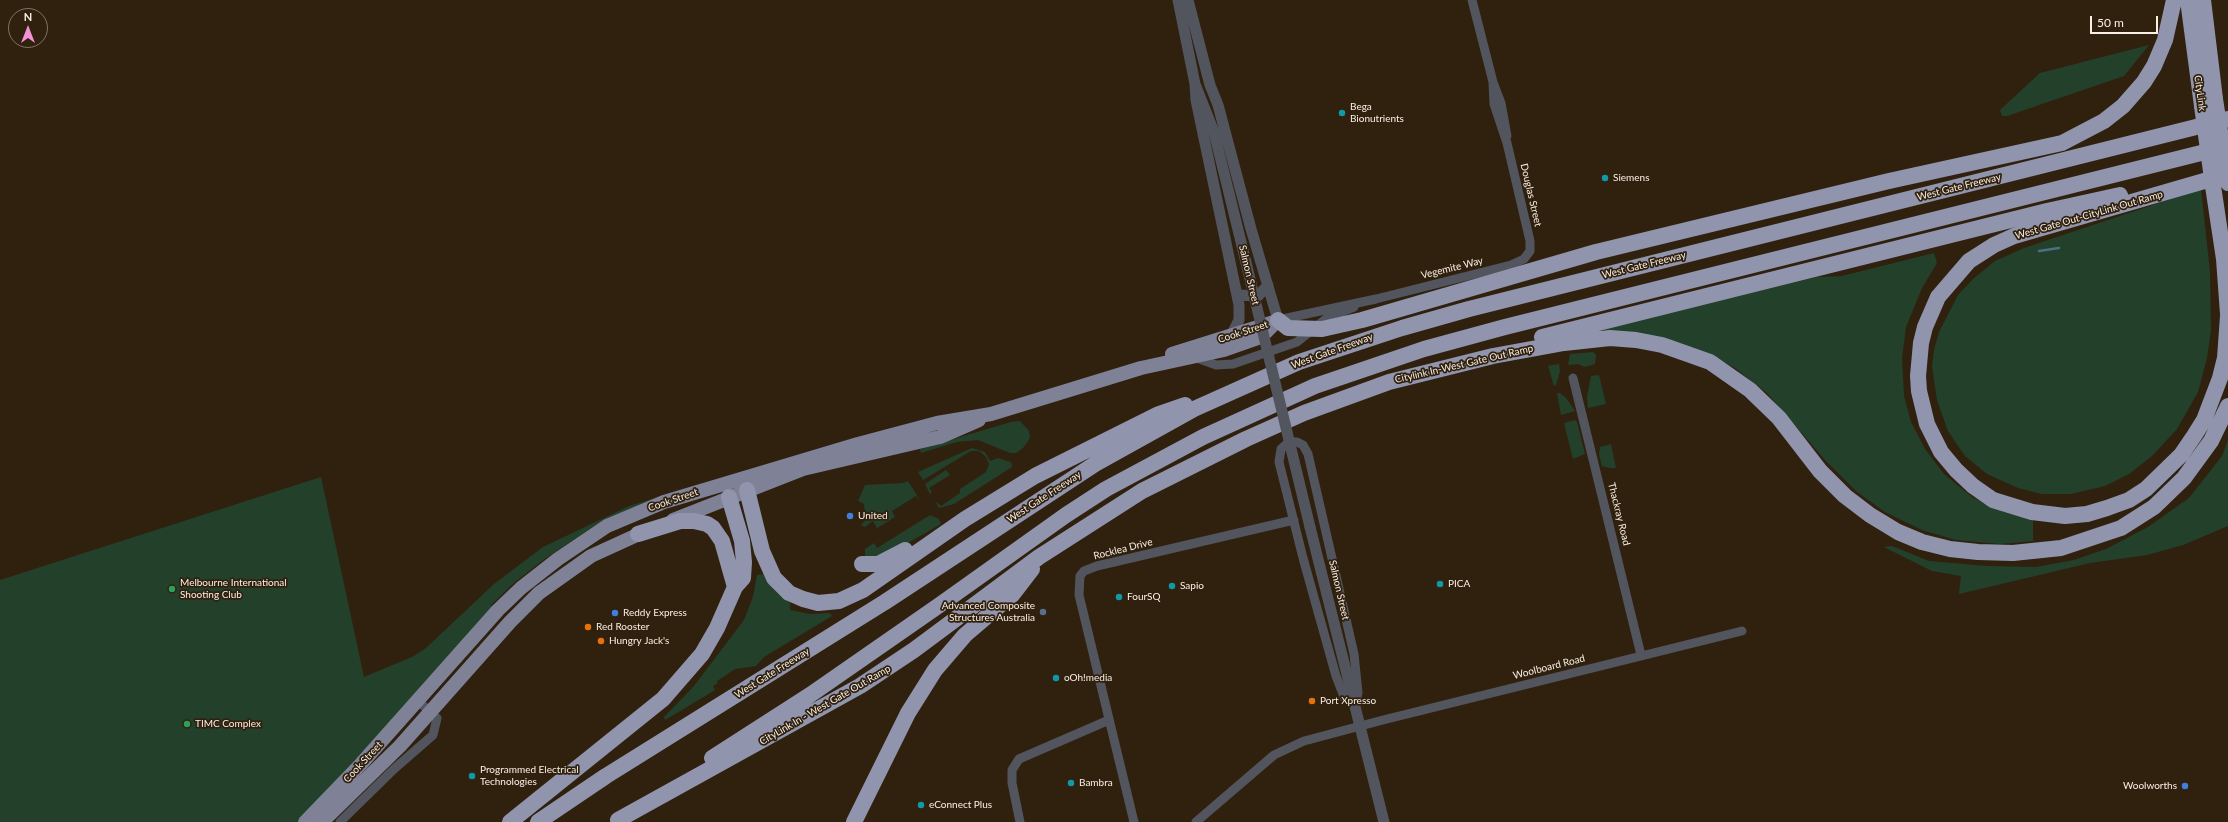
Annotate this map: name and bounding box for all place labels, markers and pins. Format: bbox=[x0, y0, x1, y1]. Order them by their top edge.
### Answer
place label: Bega Bionutrients bbox=[1350, 101, 1404, 124]
marker: Bega Bionutrients bbox=[1337, 108, 1347, 118]
place label: Siemens bbox=[1613, 172, 1649, 184]
marker: Siemens bbox=[1600, 173, 1610, 183]
place label: United bbox=[858, 510, 888, 522]
marker: United bbox=[845, 511, 855, 521]
place label: Melbourne International Shooting Club bbox=[180, 577, 287, 600]
place label: PICA bbox=[1448, 578, 1470, 590]
marker: PICA bbox=[1435, 579, 1445, 589]
place label: Sapio bbox=[1180, 580, 1204, 592]
marker: Sapio bbox=[1167, 581, 1177, 591]
marker: Melbourne International Shooting Club bbox=[167, 584, 177, 594]
place label: FourSQ bbox=[1127, 591, 1160, 603]
marker: FourSQ bbox=[1114, 592, 1124, 602]
place label: Advanced Composite Structures Australia bbox=[942, 600, 1035, 624]
place label: Reddy Express bbox=[623, 607, 687, 619]
marker: Advanced Composite Structures Australia bbox=[1038, 607, 1048, 617]
marker: Reddy Express bbox=[610, 608, 620, 618]
place label: Red Rooster bbox=[596, 621, 649, 633]
marker: Red Rooster bbox=[583, 622, 593, 632]
place label: Hungry Jack's bbox=[609, 635, 669, 647]
marker: Hungry Jack's bbox=[596, 636, 606, 646]
place label: oOh!media bbox=[1064, 672, 1112, 684]
marker: oOh!media bbox=[1051, 673, 1061, 683]
place label: Port Xpresso bbox=[1320, 695, 1376, 707]
marker: Port Xpresso bbox=[1307, 696, 1317, 706]
place label: TIMC Complex bbox=[195, 718, 261, 730]
marker: TIMC Complex bbox=[182, 719, 192, 729]
place label: Programmed Electrical Technologies bbox=[480, 764, 578, 788]
marker: Programmed Electrical Technologies bbox=[467, 771, 477, 781]
place label: Bambra bbox=[1079, 777, 1113, 789]
marker: Bambra bbox=[1066, 778, 1076, 788]
place label: Woolworths bbox=[2123, 780, 2177, 792]
marker: Woolworths bbox=[2180, 781, 2190, 791]
place label: eConnect Plus bbox=[929, 799, 992, 811]
marker: eConnect Plus bbox=[916, 800, 926, 810]

